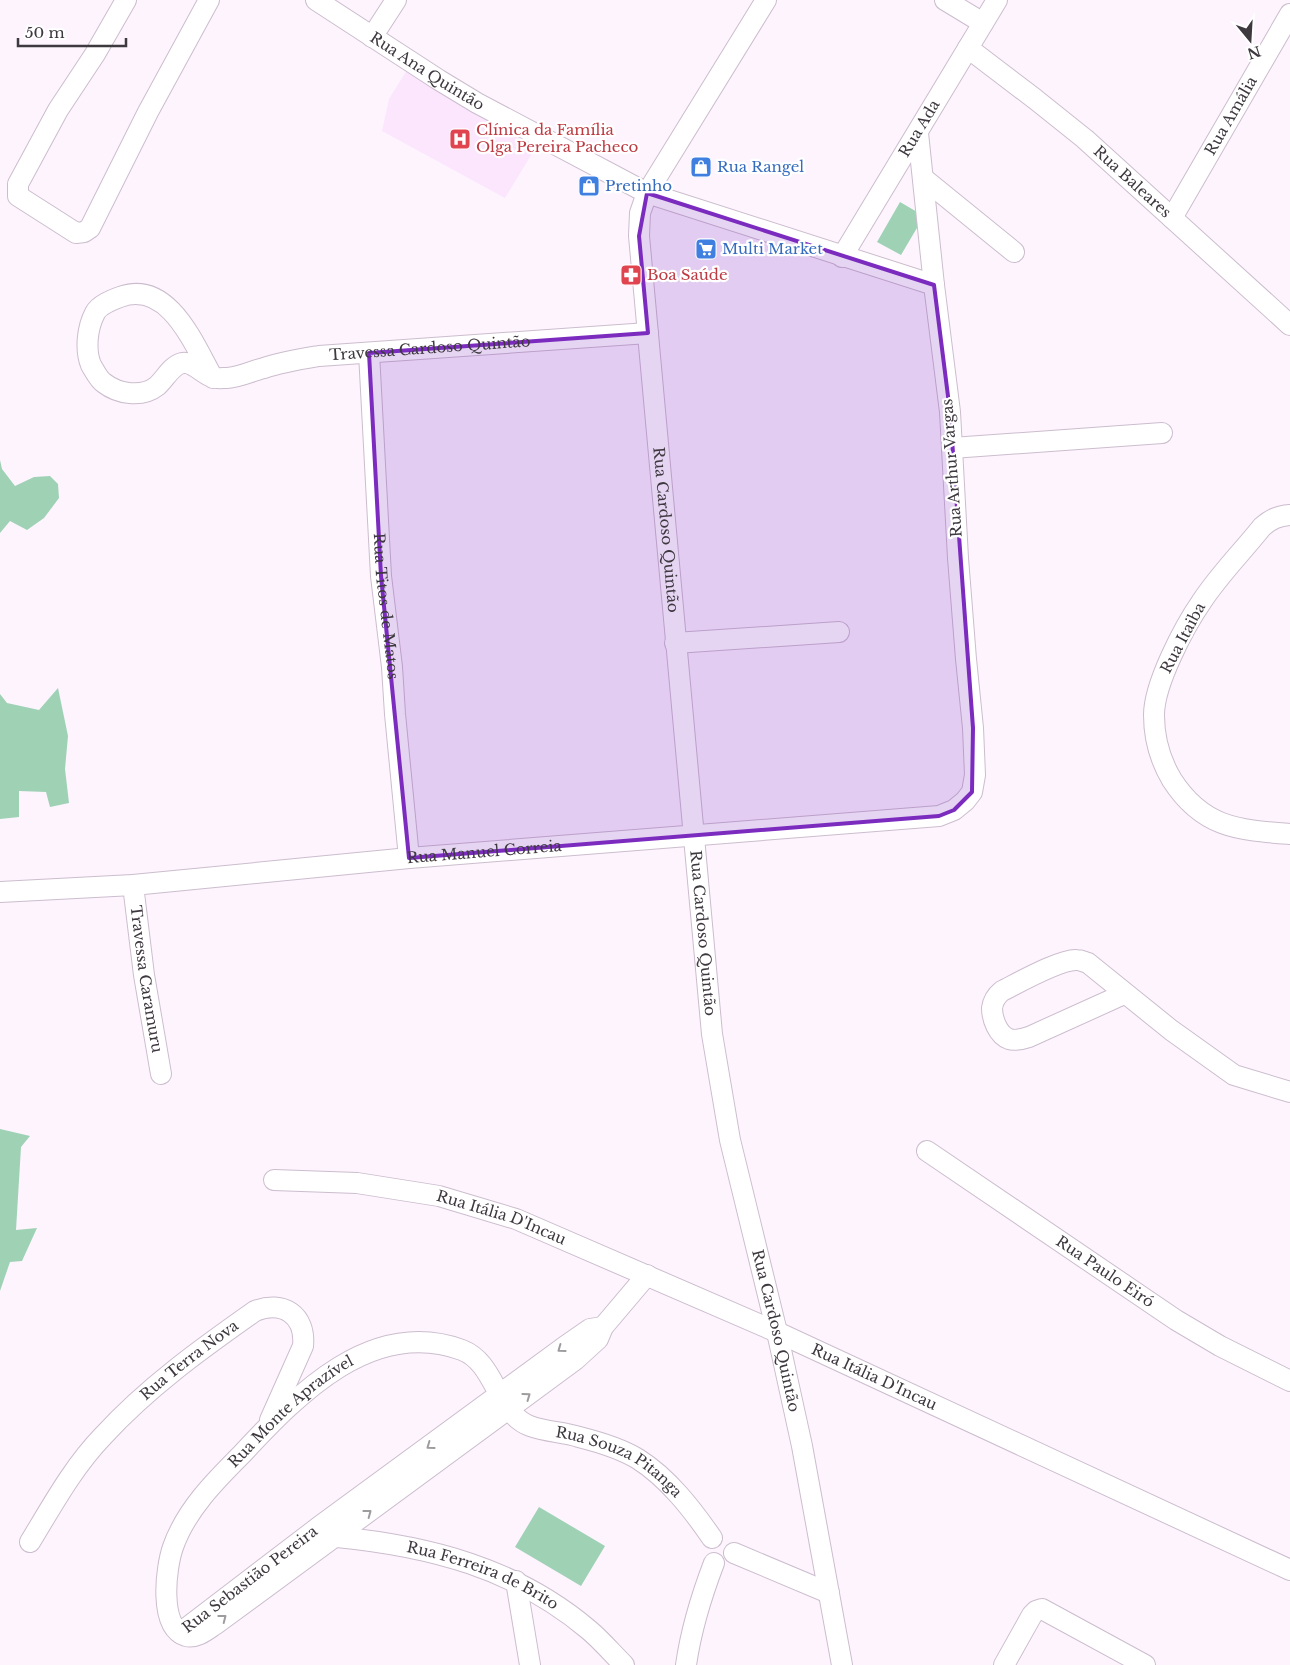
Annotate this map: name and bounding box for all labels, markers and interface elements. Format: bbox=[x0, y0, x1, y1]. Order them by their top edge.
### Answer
scale bar bbox=[18, 15, 125, 47]
north arrow bbox=[1225, 15, 1275, 65]
text: 50 m bbox=[25, 23, 65, 42]
street label: Rua Ana Quintão bbox=[367, 28, 488, 114]
text: N bbox=[1245, 42, 1263, 63]
street label: Rua Amália bbox=[1200, 72, 1261, 158]
street label: Rua Ada bbox=[894, 96, 944, 160]
place label: Clínica da Família Olga Pereira Pacheco bbox=[476, 120, 639, 156]
hospital icon: Clínica da Família Olga Pereira Pacheco bbox=[448, 127, 472, 151]
street label: Rua Baleares bbox=[1090, 141, 1176, 222]
shop icon: Rua Rangel bbox=[689, 155, 713, 179]
place label: Rua Rangel bbox=[717, 157, 804, 176]
shop icon: Pretinho bbox=[577, 174, 601, 198]
place label: Pretinho bbox=[605, 176, 672, 195]
supermarket icon: Multi Market bbox=[694, 237, 718, 261]
place label: Multi Market bbox=[722, 239, 823, 258]
pharmacy icon: Boa Saúde bbox=[619, 263, 643, 287]
place label: Boa Saúde bbox=[647, 265, 728, 284]
street label: Travessa Cardoso Quintão bbox=[329, 331, 531, 364]
street label: Rua Arthur Vargas bbox=[937, 398, 966, 538]
street label: Rua Cardoso Quintão bbox=[649, 446, 683, 614]
street label: Rua Titos de Matos bbox=[370, 533, 403, 680]
street label: Rua Itaiba bbox=[1156, 598, 1209, 676]
street label: Rua Manuel Correia bbox=[406, 836, 563, 867]
street label: Rua Cardoso Quintão bbox=[686, 849, 720, 1017]
street label: Travessa Caramuru bbox=[127, 904, 167, 1054]
street label: Rua Itália D'Incau bbox=[434, 1186, 569, 1249]
street label: Rua Paulo Eiró bbox=[1052, 1231, 1158, 1312]
street label: Rua Cardoso Quintão bbox=[748, 1247, 804, 1414]
street label: Rua Terra Nova bbox=[136, 1315, 243, 1404]
street label: Rua Itália D'Incau bbox=[809, 1339, 940, 1414]
one-way arrow bbox=[558, 1344, 567, 1352]
street label: Rua Monte Aprazível bbox=[224, 1351, 357, 1471]
one-way arrow bbox=[521, 1393, 530, 1401]
street label: Rua Souza Pitanga bbox=[554, 1422, 687, 1502]
one-way arrow bbox=[426, 1440, 436, 1449]
one-way arrow bbox=[362, 1510, 371, 1518]
street label: Rua Sebastião Pereira bbox=[178, 1521, 322, 1637]
street label: Rua Ferreira de Brito bbox=[405, 1537, 563, 1614]
one-way arrow bbox=[217, 1616, 226, 1624]

